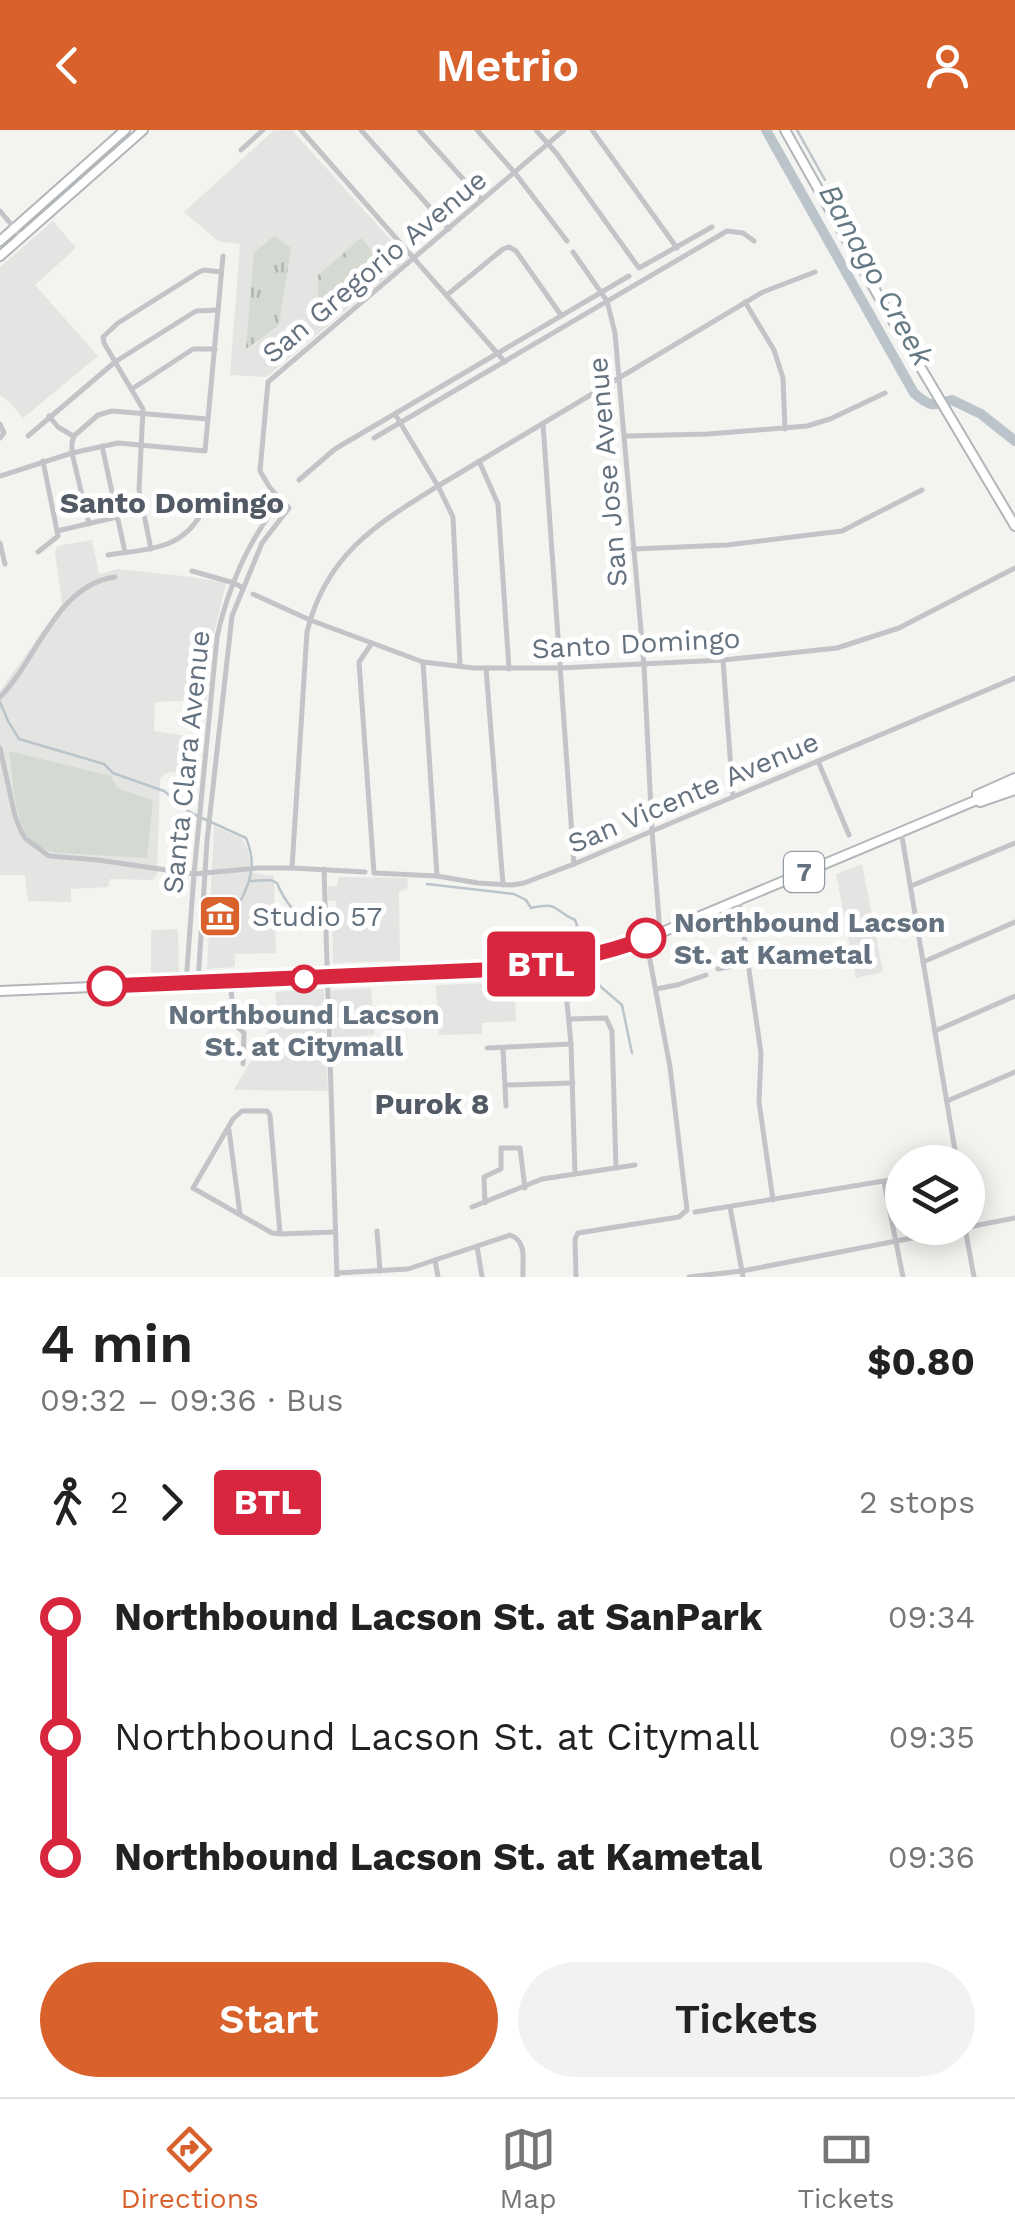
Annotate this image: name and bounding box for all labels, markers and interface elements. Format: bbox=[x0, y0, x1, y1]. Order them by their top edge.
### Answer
icon: back bbox=[40, 38, 95, 93]
icon: person bbox=[920, 38, 975, 93]
text: Metrio bbox=[436, 39, 579, 92]
street label: San Gregorio Avenue bbox=[255, 163, 493, 370]
water label: Banago Creek bbox=[812, 178, 942, 373]
street label: San Jose Avenue bbox=[581, 356, 634, 588]
district label: Santo Domingo bbox=[60, 485, 284, 520]
street label: Santo Domingo bbox=[531, 622, 741, 665]
street label: Santa Clara Avenue bbox=[156, 629, 217, 895]
street label: San Vicente Avenue bbox=[563, 725, 824, 860]
road number: 7 bbox=[784, 852, 824, 892]
museum icon: Studio 57 bbox=[197, 893, 243, 939]
place label: Studio 57 bbox=[252, 900, 382, 933]
place label: Northbound Lacson St. at Kametal bbox=[674, 906, 945, 971]
marker: Northbound Lacson St. at Kametal bbox=[627, 919, 665, 957]
line badge: BTL bbox=[484, 932, 598, 996]
text: BTL bbox=[507, 943, 575, 985]
marker: Northbound Lacson St. at Citymall bbox=[291, 966, 317, 992]
unlabelled marker bbox=[88, 967, 126, 1005]
place label: Northbound Lacson St. at Citymall bbox=[168, 998, 440, 1063]
district label: Purok 8 bbox=[375, 1086, 489, 1121]
map controls bbox=[885, 1145, 985, 1245]
button: layers bbox=[885, 1145, 985, 1245]
text: 4 min bbox=[40, 1311, 193, 1375]
text: $0.80 bbox=[867, 1340, 975, 1384]
text: 09:32 – 09:36 · Bus bbox=[40, 1381, 343, 1419]
icon: walk bbox=[40, 1475, 95, 1530]
icon: forward bbox=[144, 1475, 199, 1530]
text: BTL bbox=[234, 1481, 301, 1523]
text: 2 bbox=[110, 1483, 129, 1521]
text: 2 stops bbox=[859, 1483, 975, 1521]
text: Northbound Lacson St. at SanPark bbox=[114, 1595, 762, 1639]
text: 09:34 bbox=[888, 1598, 975, 1636]
text: Northbound Lacson St. at Citymall bbox=[114, 1715, 759, 1759]
text: 09:35 bbox=[889, 1718, 975, 1756]
text: Northbound Lacson St. at Kametal bbox=[114, 1835, 762, 1879]
text: 09:36 bbox=[888, 1838, 975, 1876]
button: Start bbox=[40, 1962, 498, 2077]
button: Tickets bbox=[518, 1962, 975, 2077]
tab: Directions bbox=[120, 2122, 259, 2215]
tab: Map bbox=[500, 2122, 557, 2215]
tab: Tickets bbox=[797, 2122, 895, 2215]

